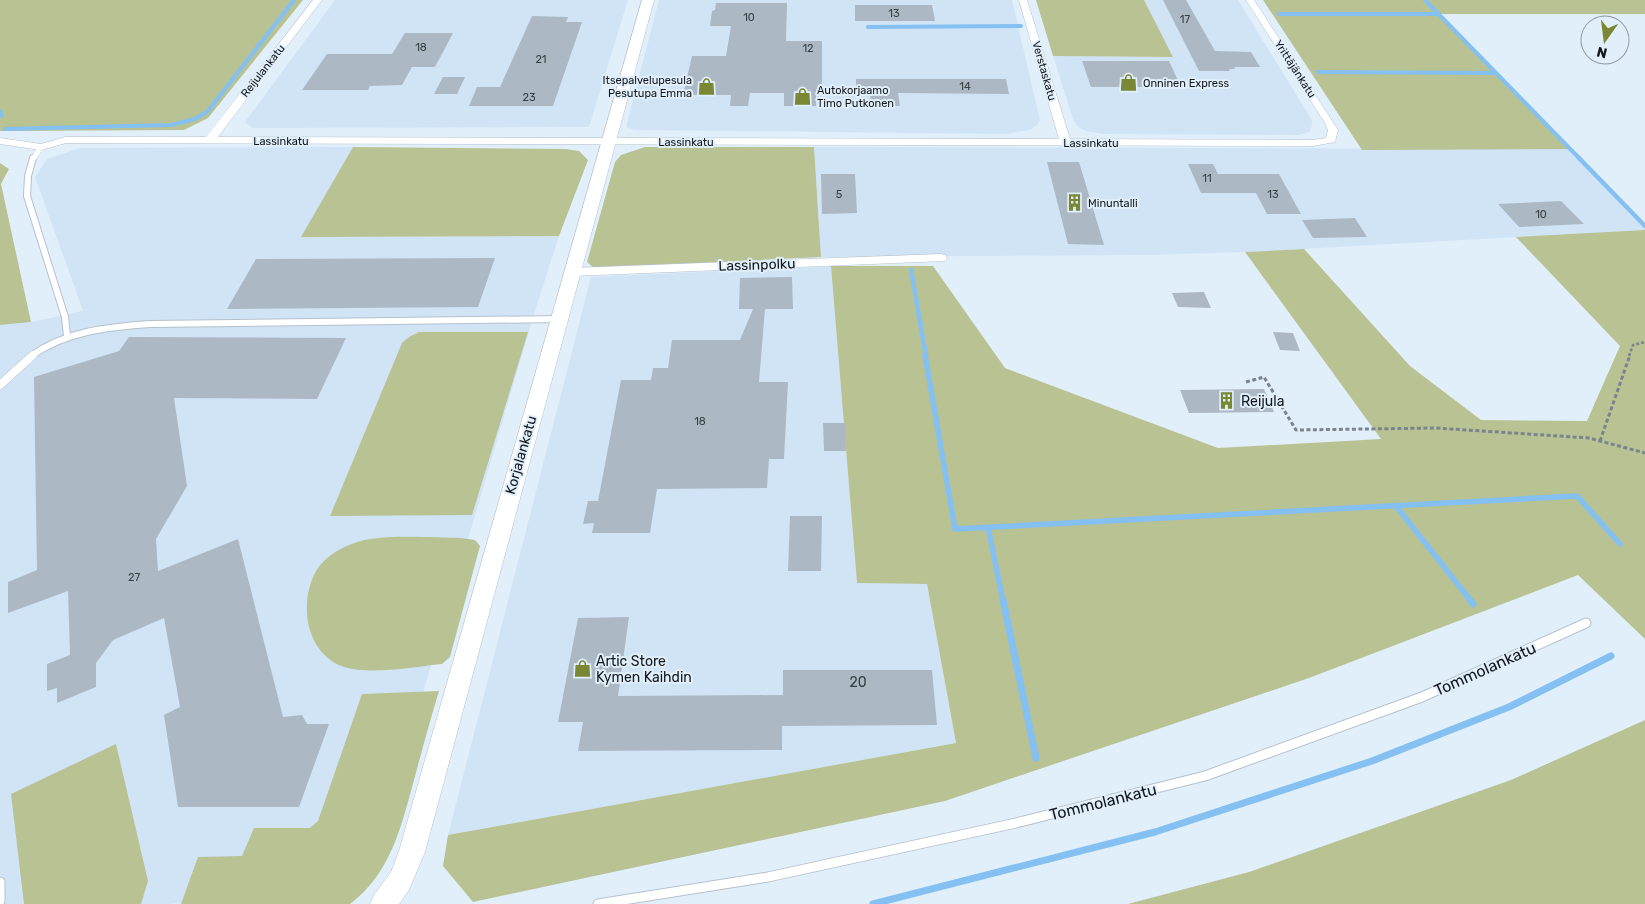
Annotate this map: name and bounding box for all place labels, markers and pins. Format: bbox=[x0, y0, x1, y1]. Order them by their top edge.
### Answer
shop icon: Onninen Express bbox=[1119, 73, 1139, 93]
place label: Itsepalvelupesula Pesutupa Emma bbox=[603, 74, 692, 100]
shop icon: Itsepalvelupesula Pesutupa Emma bbox=[696, 76, 716, 96]
place label: Onninen Express bbox=[1143, 77, 1230, 90]
place label: Autokorjaamo Timo Putkonen bbox=[817, 84, 894, 110]
shop icon: Autokorjaamo Timo Putkonen bbox=[793, 86, 813, 106]
building icon: Minuntalli bbox=[1064, 193, 1084, 213]
place label: Minuntalli bbox=[1088, 197, 1138, 210]
building icon: Reijula bbox=[1217, 391, 1237, 411]
place label: Reijula bbox=[1241, 393, 1284, 410]
place label: Artic Store Kymen Kaihdin bbox=[596, 653, 692, 686]
shop icon: Artic Store Kymen Kaihdin bbox=[572, 659, 592, 679]

